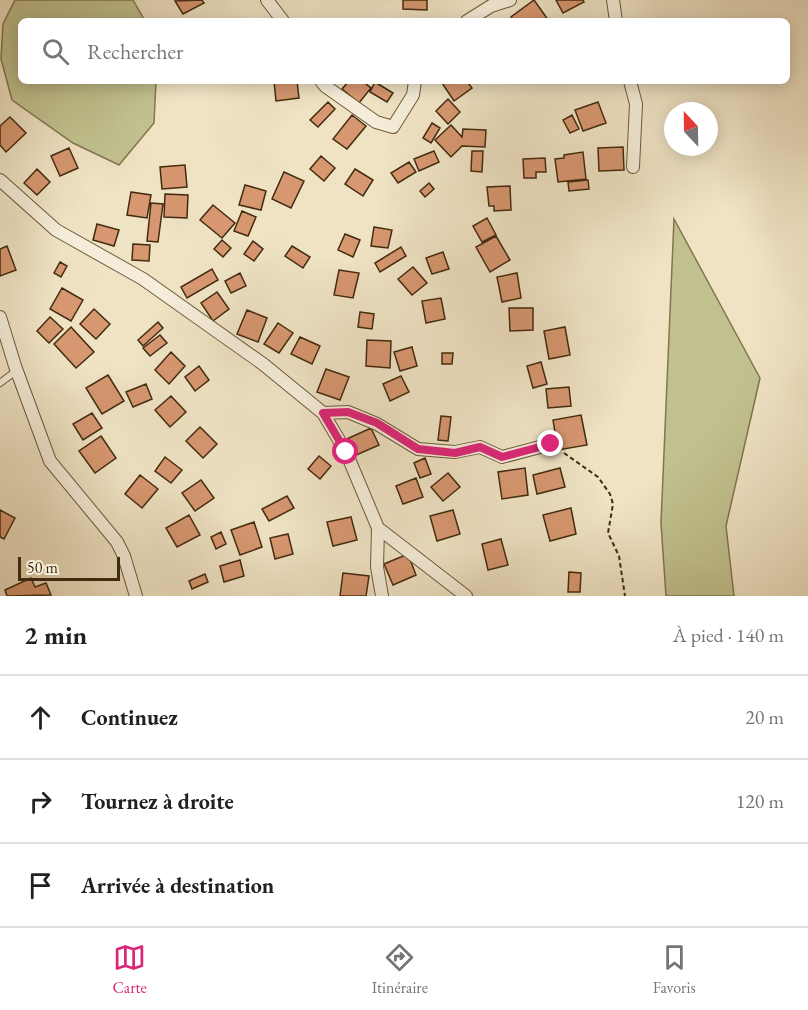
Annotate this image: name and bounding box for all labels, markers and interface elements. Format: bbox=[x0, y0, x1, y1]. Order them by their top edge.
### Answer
search box bbox=[18, 18, 790, 84]
icon: search bbox=[39, 35, 72, 68]
text: Rechercher bbox=[87, 37, 183, 66]
north arrow bbox=[664, 102, 718, 156]
route end bbox=[537, 430, 563, 456]
route start bbox=[332, 438, 358, 464]
scale bar bbox=[18, 554, 120, 582]
text: 50 m bbox=[27, 557, 58, 578]
text: 2 min bbox=[24, 618, 87, 652]
text: À pied · 140 m bbox=[673, 622, 784, 648]
icon: ahead bbox=[24, 701, 57, 734]
text: Continuez bbox=[81, 703, 178, 732]
text: 20 m bbox=[745, 704, 784, 730]
icon: right bbox=[24, 785, 57, 818]
text: Tournez à droite bbox=[81, 787, 234, 816]
text: 120 m bbox=[736, 788, 784, 814]
icon: arrive bbox=[24, 869, 57, 902]
text: Arrivée à destination bbox=[81, 871, 274, 900]
tab: Carte bbox=[112, 941, 147, 998]
tab: Itinéraire bbox=[372, 941, 428, 998]
tab: Favoris bbox=[653, 941, 696, 998]

